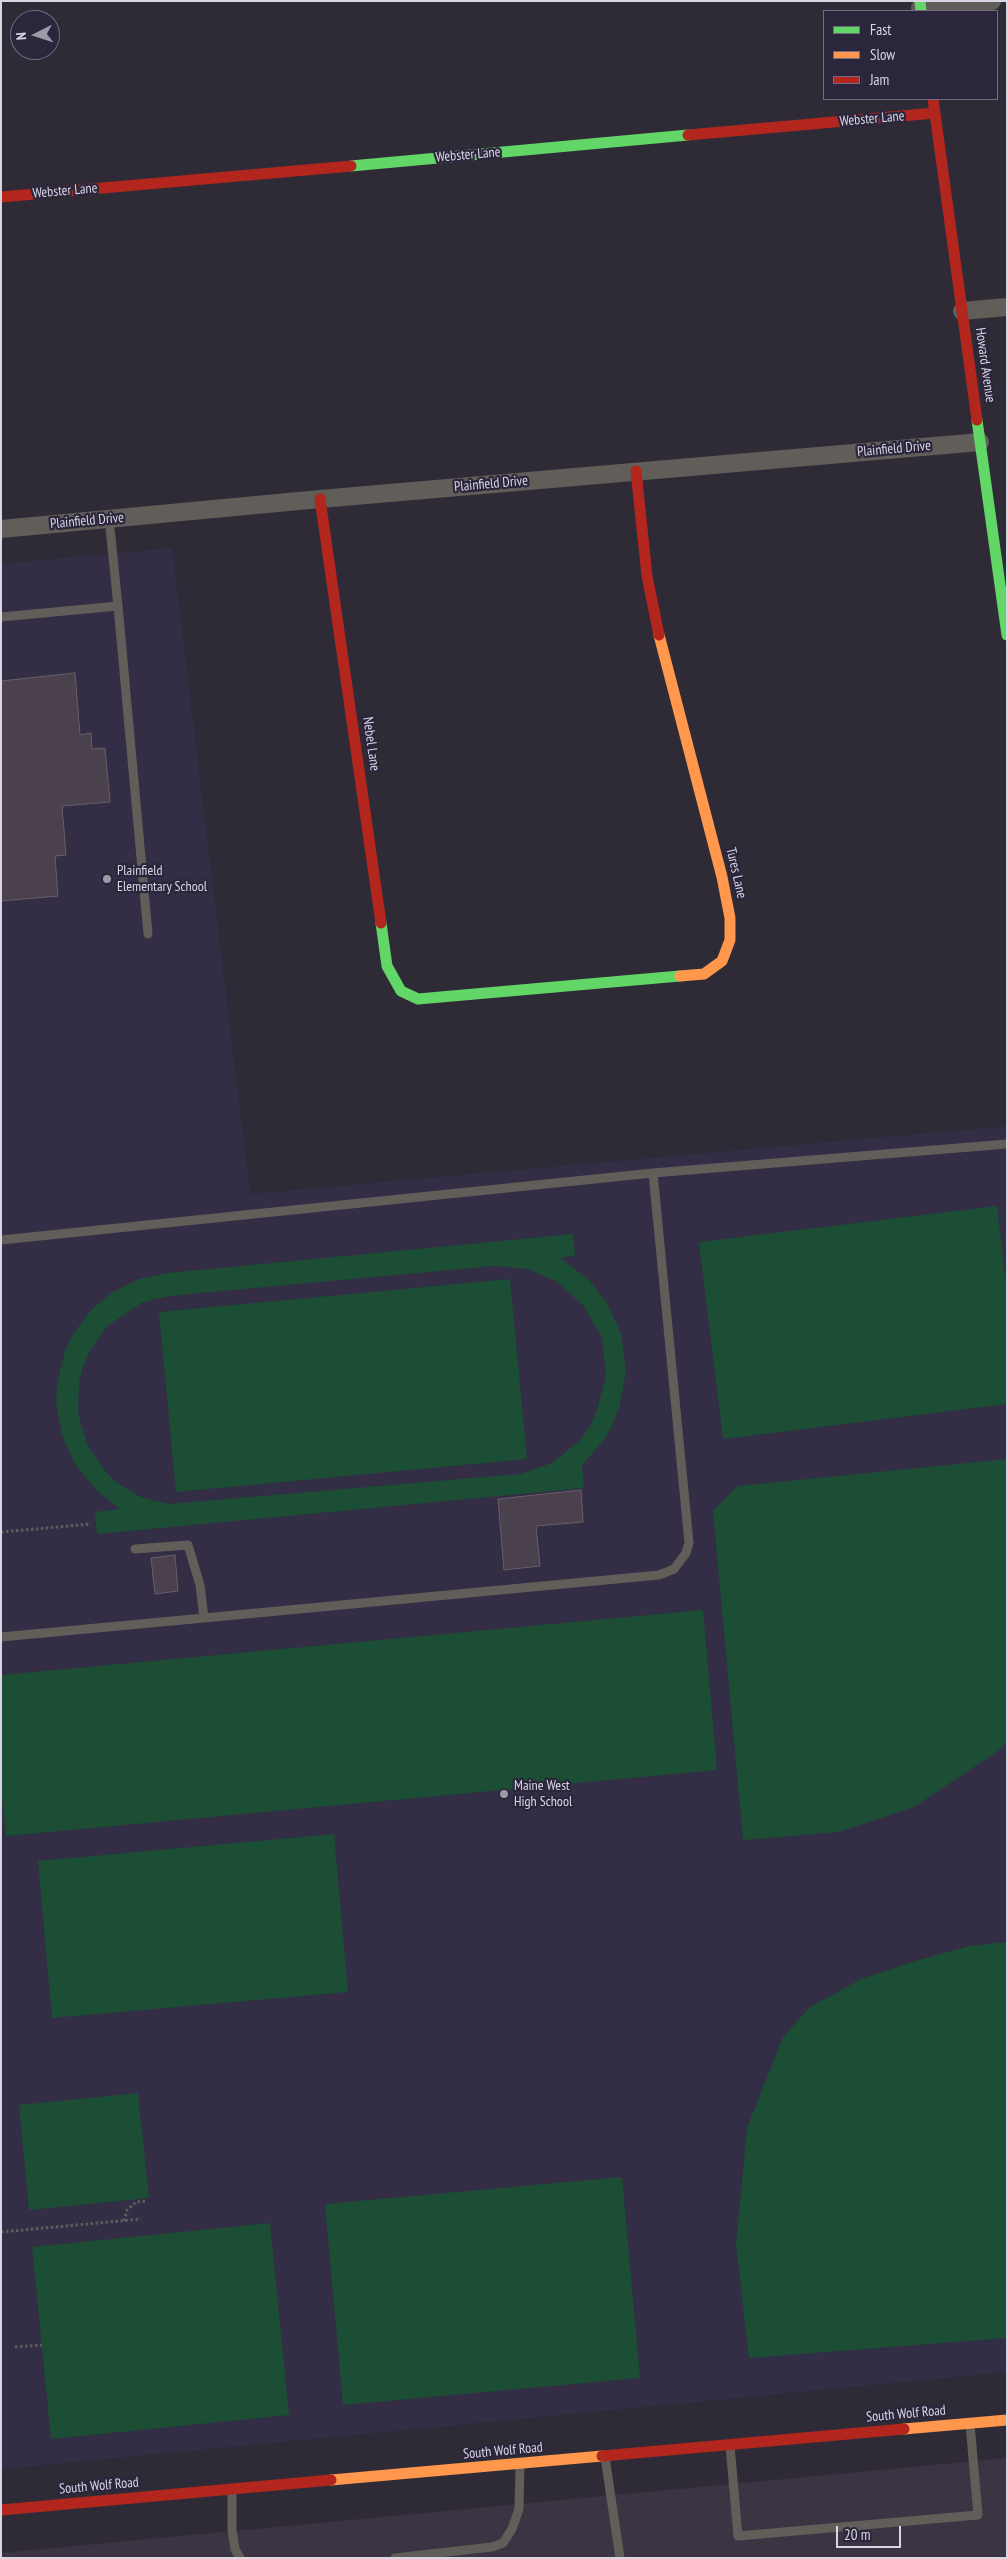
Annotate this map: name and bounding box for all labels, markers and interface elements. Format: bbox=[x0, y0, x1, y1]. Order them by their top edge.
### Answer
north arrow bbox=[10, 10, 60, 60]
legend bbox=[823, 10, 998, 100]
text: Fast bbox=[870, 20, 891, 39]
text: N bbox=[12, 32, 30, 41]
text: Slow bbox=[870, 45, 895, 64]
text: Jam bbox=[870, 70, 889, 89]
street label: Webster Lane bbox=[839, 108, 905, 130]
street label: Webster Lane bbox=[435, 144, 501, 166]
street label: Webster Lane bbox=[32, 180, 98, 202]
street label: Howard Avenue bbox=[971, 326, 999, 404]
street label: Plainfield Drive bbox=[856, 437, 932, 461]
street label: Plainfield Drive bbox=[453, 472, 529, 496]
street label: Plainfield Drive bbox=[49, 509, 125, 533]
street label: Nebel Lane bbox=[359, 716, 383, 772]
street label: Tures Lane bbox=[722, 846, 750, 900]
place label: Plainfield Elementary School bbox=[117, 863, 207, 896]
marker: Plainfield Elementary School bbox=[101, 873, 113, 885]
place label: Maine West High School bbox=[514, 1778, 572, 1810]
marker: Maine West High School bbox=[498, 1788, 510, 1800]
street label: South Wolf Road bbox=[866, 2402, 946, 2426]
street label: South Wolf Road bbox=[463, 2439, 543, 2463]
street label: South Wolf Road bbox=[59, 2474, 139, 2498]
scale bar bbox=[838, 2516, 903, 2548]
text: 20 m bbox=[844, 2525, 870, 2544]

